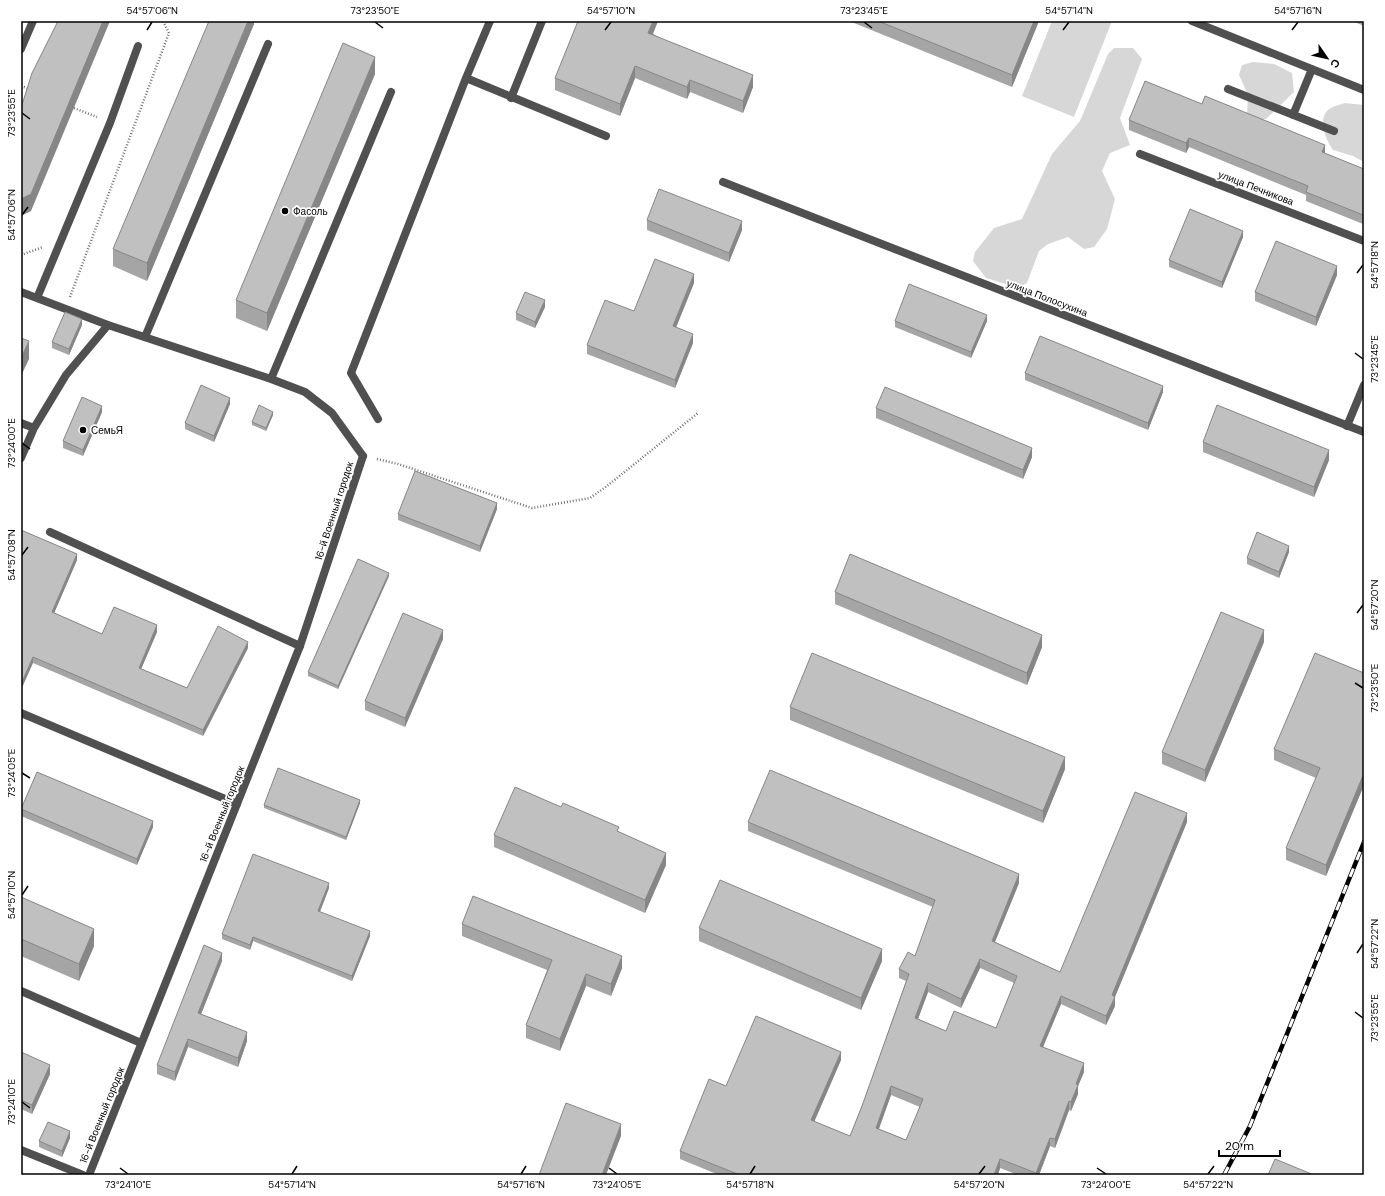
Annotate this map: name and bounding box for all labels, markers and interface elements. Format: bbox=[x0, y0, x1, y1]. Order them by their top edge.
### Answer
text: 54°57'06"N bbox=[126, 4, 178, 17]
text: 73°23'50"E bbox=[351, 4, 400, 17]
text: 54°57'10"N bbox=[587, 4, 635, 17]
text: 73°23'45"E bbox=[840, 4, 888, 17]
text: 54°57'14"N bbox=[1045, 4, 1093, 17]
text: 54°57'16"N bbox=[1274, 4, 1322, 17]
north arrow bbox=[1307, 38, 1347, 78]
text: С bbox=[1327, 56, 1343, 71]
text: 73°23'55"E bbox=[5, 89, 18, 137]
street label: улица Печникова bbox=[1216, 168, 1296, 209]
text: 54°57'06"N bbox=[5, 189, 18, 241]
place label: Фасоль bbox=[293, 205, 328, 218]
marker: Фасоль bbox=[280, 206, 290, 216]
text: 54°57'18"N bbox=[1368, 241, 1381, 289]
street label: улица Полосухина bbox=[1005, 277, 1090, 320]
text: 73°23'45"E bbox=[1368, 335, 1381, 383]
text: 73°24'00"E bbox=[5, 418, 18, 468]
place label: СемьЯ bbox=[91, 424, 123, 437]
marker: СемьЯ bbox=[78, 425, 88, 435]
street label: 16-й Военный городок bbox=[312, 459, 356, 562]
text: 54°57'08"N bbox=[5, 529, 18, 581]
text: 54°57'20"N bbox=[1368, 579, 1381, 631]
text: 73°23'50"E bbox=[1368, 663, 1381, 712]
text: 73°24'05"E bbox=[5, 748, 18, 798]
street label: 16-й Военный городок bbox=[197, 763, 248, 864]
text: 54°57'10"N bbox=[5, 871, 18, 919]
text: 54°57'22"N bbox=[1368, 919, 1381, 969]
text: 73°23'55"E bbox=[1368, 994, 1381, 1042]
street label: 16-й Военный городок bbox=[77, 1064, 128, 1165]
text: 73°24'10"E bbox=[5, 1079, 18, 1125]
scale bar bbox=[1219, 1132, 1280, 1158]
text: 20 m bbox=[1225, 1138, 1254, 1154]
text: 73°24'10"E bbox=[105, 1178, 151, 1191]
text: 54°57'14"N bbox=[268, 1178, 316, 1191]
text: 54°57'16"N bbox=[497, 1178, 545, 1191]
text: 73°24'05"E bbox=[593, 1178, 642, 1191]
text: 54°57'18"N bbox=[726, 1178, 774, 1191]
text: 54°57'20"N bbox=[953, 1178, 1005, 1191]
text: 73°24'00"E bbox=[1081, 1178, 1131, 1191]
text: 54°57'22"N bbox=[1183, 1178, 1233, 1191]

